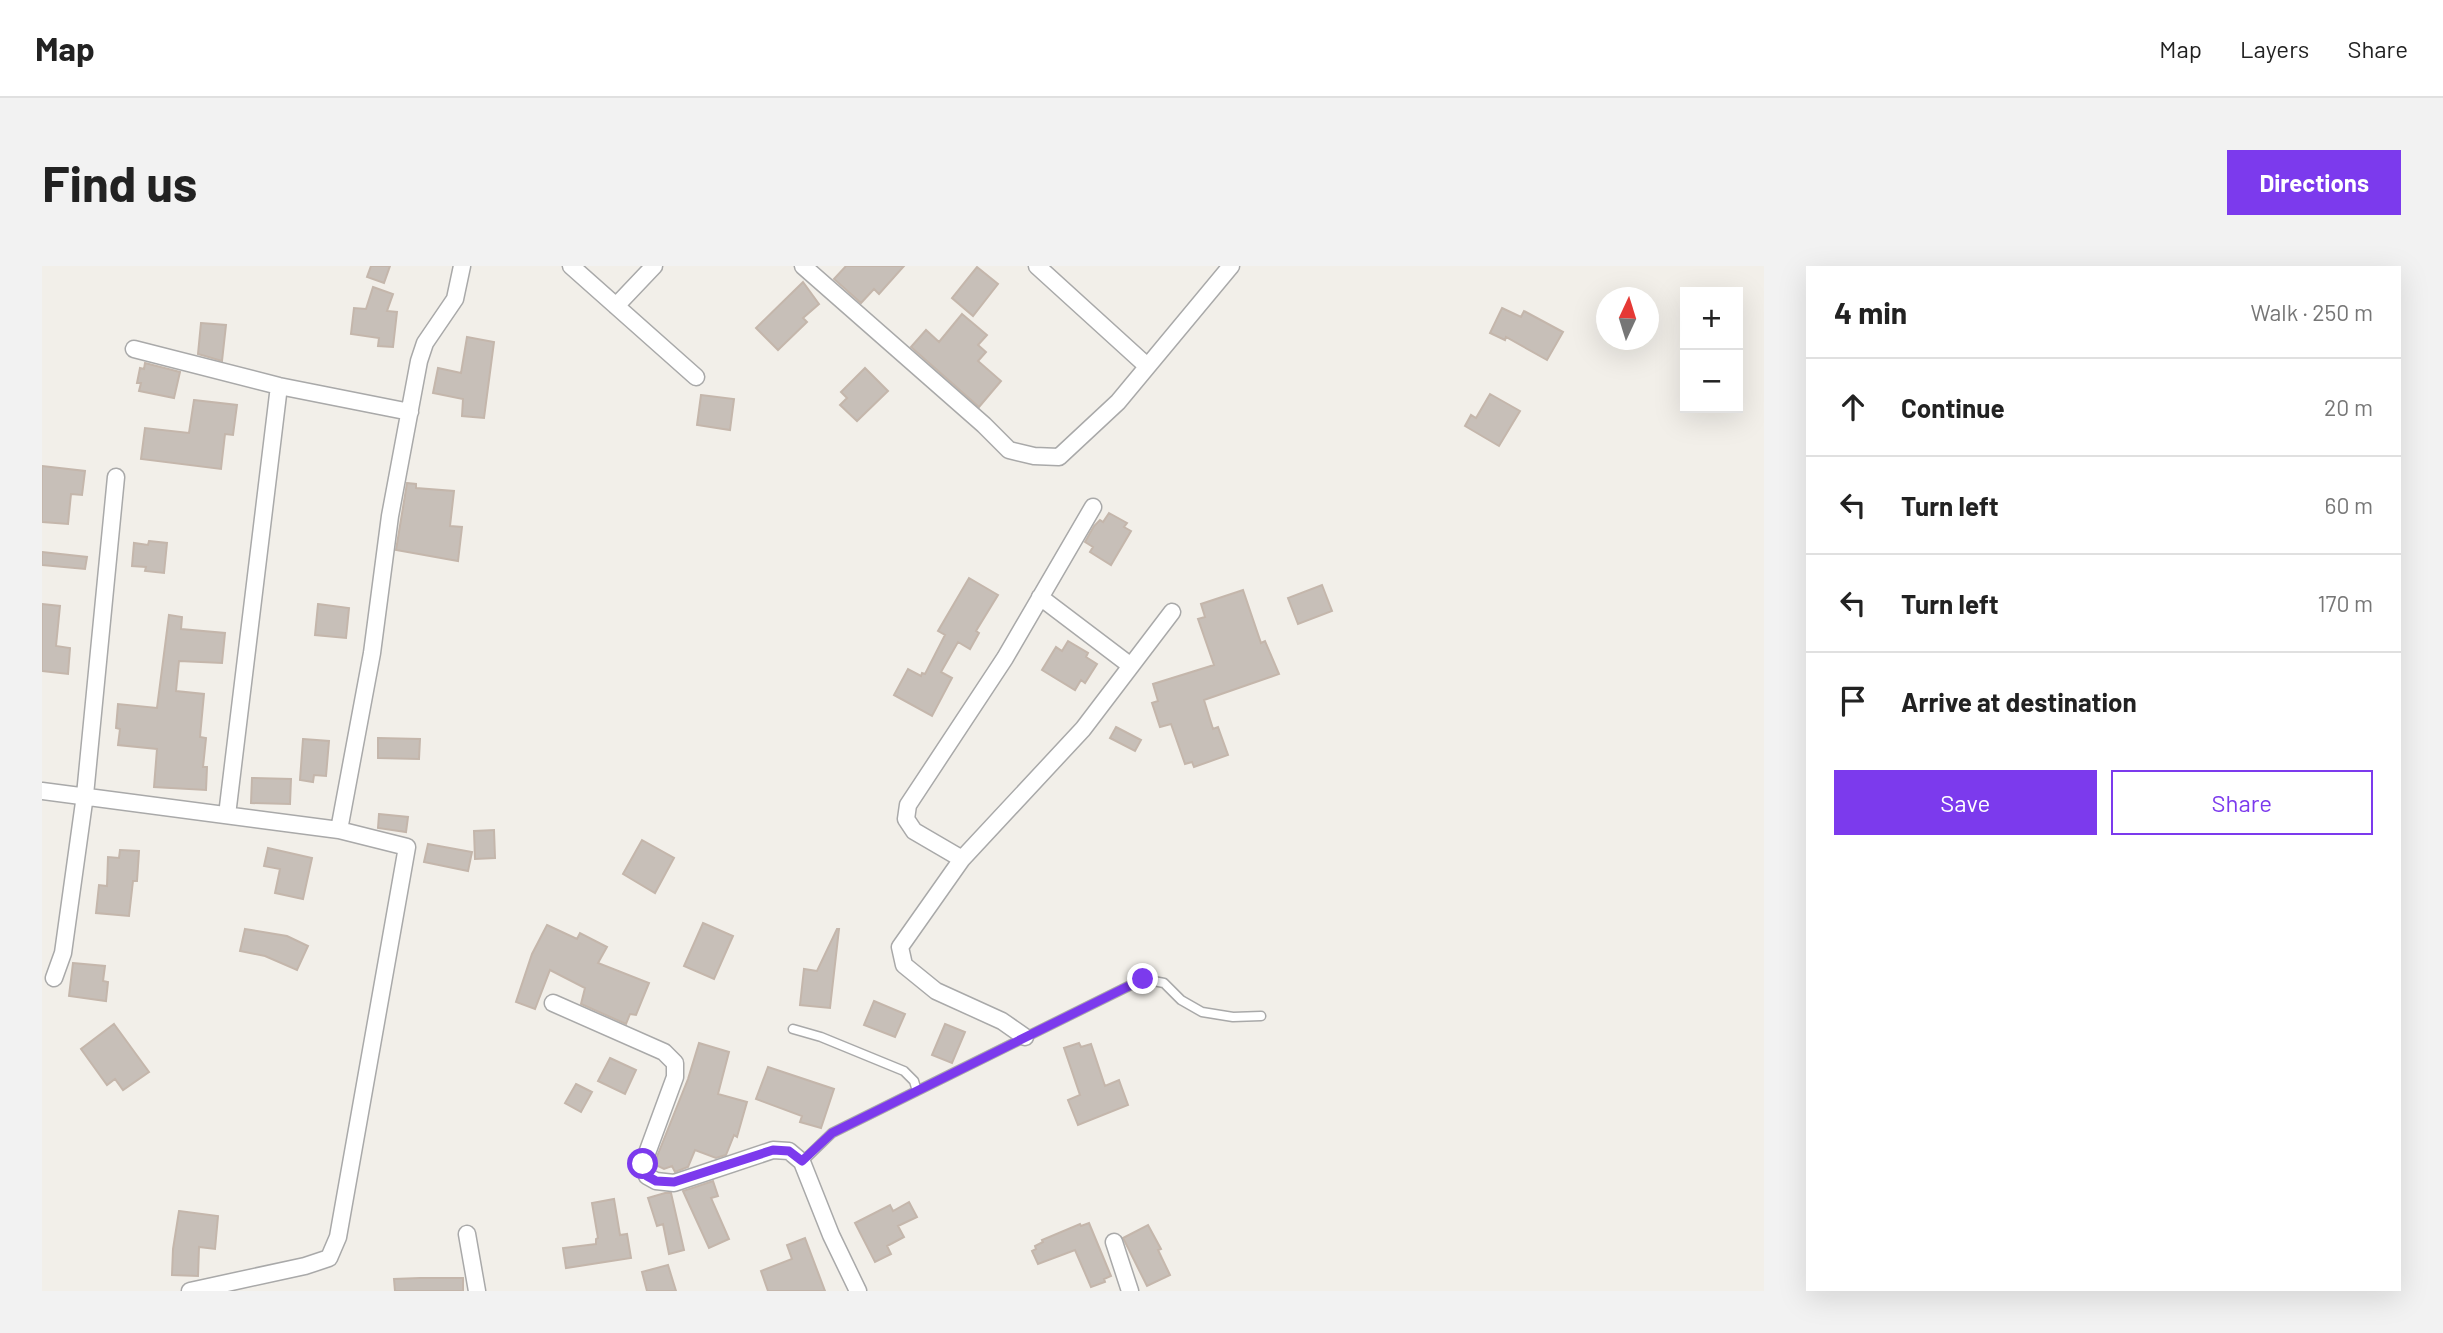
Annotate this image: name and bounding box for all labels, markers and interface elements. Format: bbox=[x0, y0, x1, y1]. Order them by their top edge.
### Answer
text: Map bbox=[35, 28, 95, 68]
text: Map bbox=[2159, 34, 2202, 63]
text: Layers bbox=[2240, 34, 2309, 63]
text: Share bbox=[2347, 34, 2408, 63]
button: Directions bbox=[2227, 150, 2401, 215]
text: Find us bbox=[42, 153, 197, 212]
north arrow bbox=[1596, 287, 1659, 350]
map controls bbox=[1680, 287, 1743, 413]
button: + bbox=[1680, 287, 1743, 350]
text: 4 min bbox=[1834, 294, 1907, 330]
text: Walk · 250 m bbox=[2251, 298, 2373, 326]
button: − bbox=[1680, 350, 1743, 413]
icon: ahead bbox=[1834, 388, 1872, 426]
text: Continue bbox=[1901, 392, 2005, 423]
text: 20 m bbox=[2324, 393, 2373, 421]
icon: left bbox=[1834, 486, 1872, 524]
text: Turn left bbox=[1901, 490, 1999, 521]
text: 60 m bbox=[2325, 491, 2373, 519]
icon: left bbox=[1834, 584, 1872, 622]
text: Turn left bbox=[1901, 588, 1999, 619]
text: 170 m bbox=[2317, 589, 2373, 617]
icon: arrive bbox=[1834, 682, 1872, 720]
text: Arrive at destination bbox=[1901, 686, 2137, 717]
button: Save bbox=[1834, 770, 2097, 835]
button: Share bbox=[2111, 770, 2373, 835]
route end bbox=[1127, 963, 1158, 994]
route start bbox=[627, 1148, 658, 1179]

